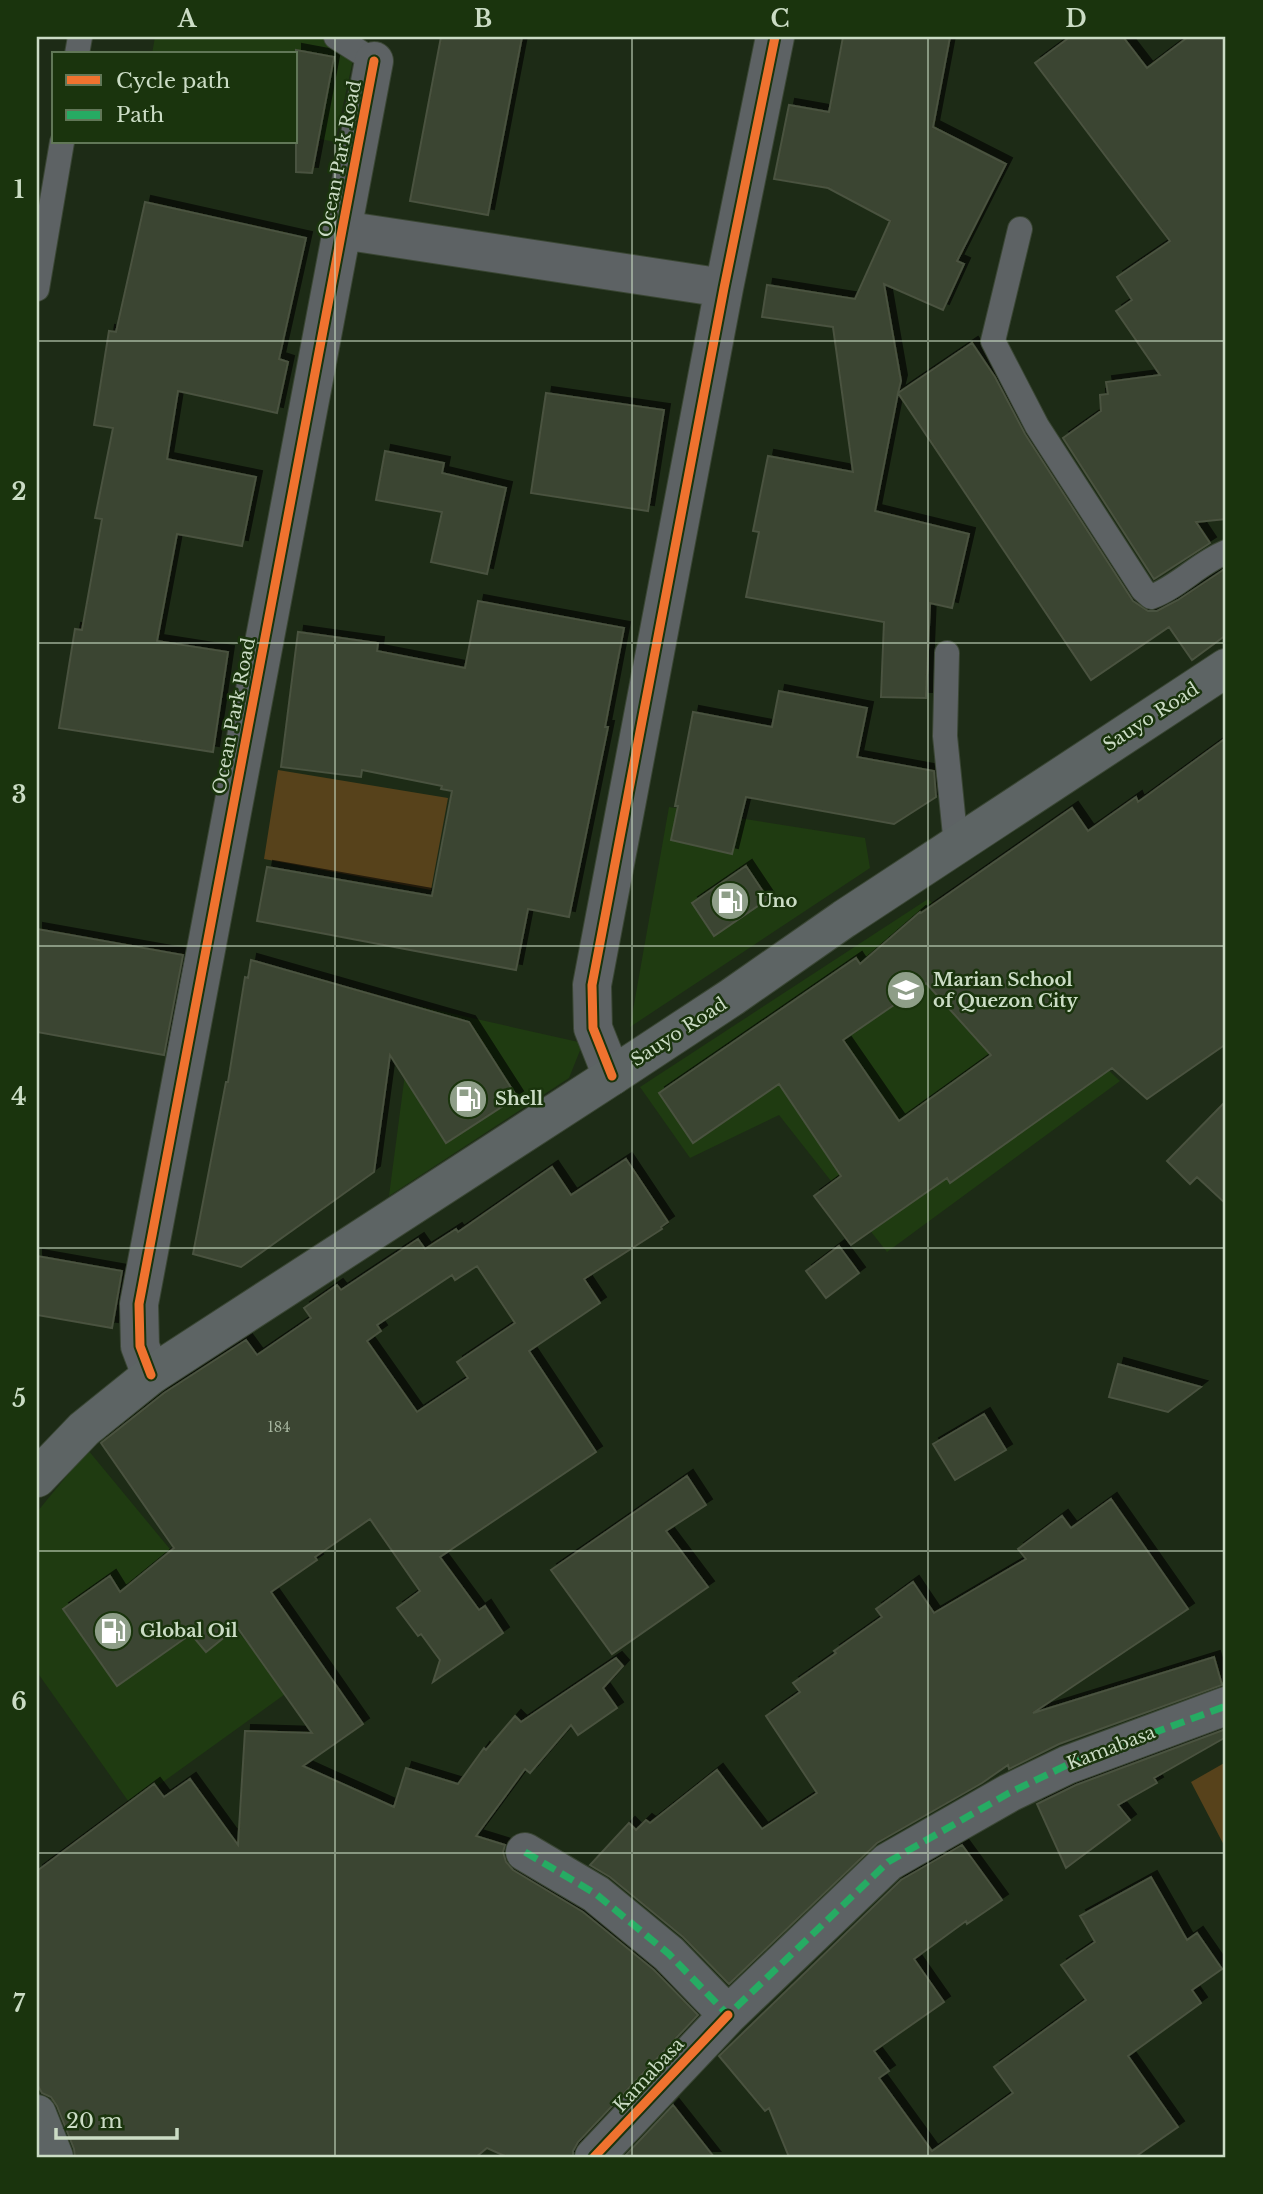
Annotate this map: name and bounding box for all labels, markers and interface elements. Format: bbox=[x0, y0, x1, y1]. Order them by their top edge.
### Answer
text: A bbox=[177, 5, 198, 33]
text: B bbox=[474, 5, 492, 33]
text: C bbox=[771, 5, 789, 33]
text: D bbox=[1065, 5, 1087, 33]
legend bbox=[52, 52, 298, 144]
text: Cycle path bbox=[116, 68, 230, 94]
street label: Ocean Park Road bbox=[314, 79, 366, 239]
text: Path bbox=[116, 102, 164, 128]
text: 1 bbox=[14, 176, 24, 204]
text: 2 bbox=[12, 478, 26, 506]
street label: Ocean Park Road bbox=[208, 636, 260, 796]
street label: Sauyo Road bbox=[1099, 678, 1203, 756]
text: 3 bbox=[12, 781, 26, 809]
fuel station icon: Uno bbox=[709, 880, 751, 922]
place label: Uno bbox=[757, 890, 797, 912]
school or university icon: Marian School of Quezon City bbox=[885, 969, 927, 1011]
place label: Marian School of Quezon City bbox=[933, 969, 1078, 1012]
street label: Sauyo Road bbox=[627, 993, 731, 1071]
fuel station icon: Shell bbox=[447, 1078, 489, 1120]
text: 4 bbox=[11, 1083, 27, 1111]
place label: Shell bbox=[495, 1088, 544, 1110]
text: 5 bbox=[12, 1385, 26, 1413]
house number: 184 bbox=[268, 1418, 290, 1436]
fuel station icon: Global Oil bbox=[92, 1610, 134, 1652]
place label: Global Oil bbox=[140, 1620, 238, 1642]
text: 6 bbox=[11, 1688, 27, 1716]
street label: Kamabasa bbox=[1064, 1721, 1158, 1775]
text: 7 bbox=[13, 1990, 26, 2018]
street label: Kamabasa bbox=[609, 2033, 689, 2117]
scale bar bbox=[56, 2096, 177, 2140]
text: 20 m bbox=[66, 2108, 123, 2134]

